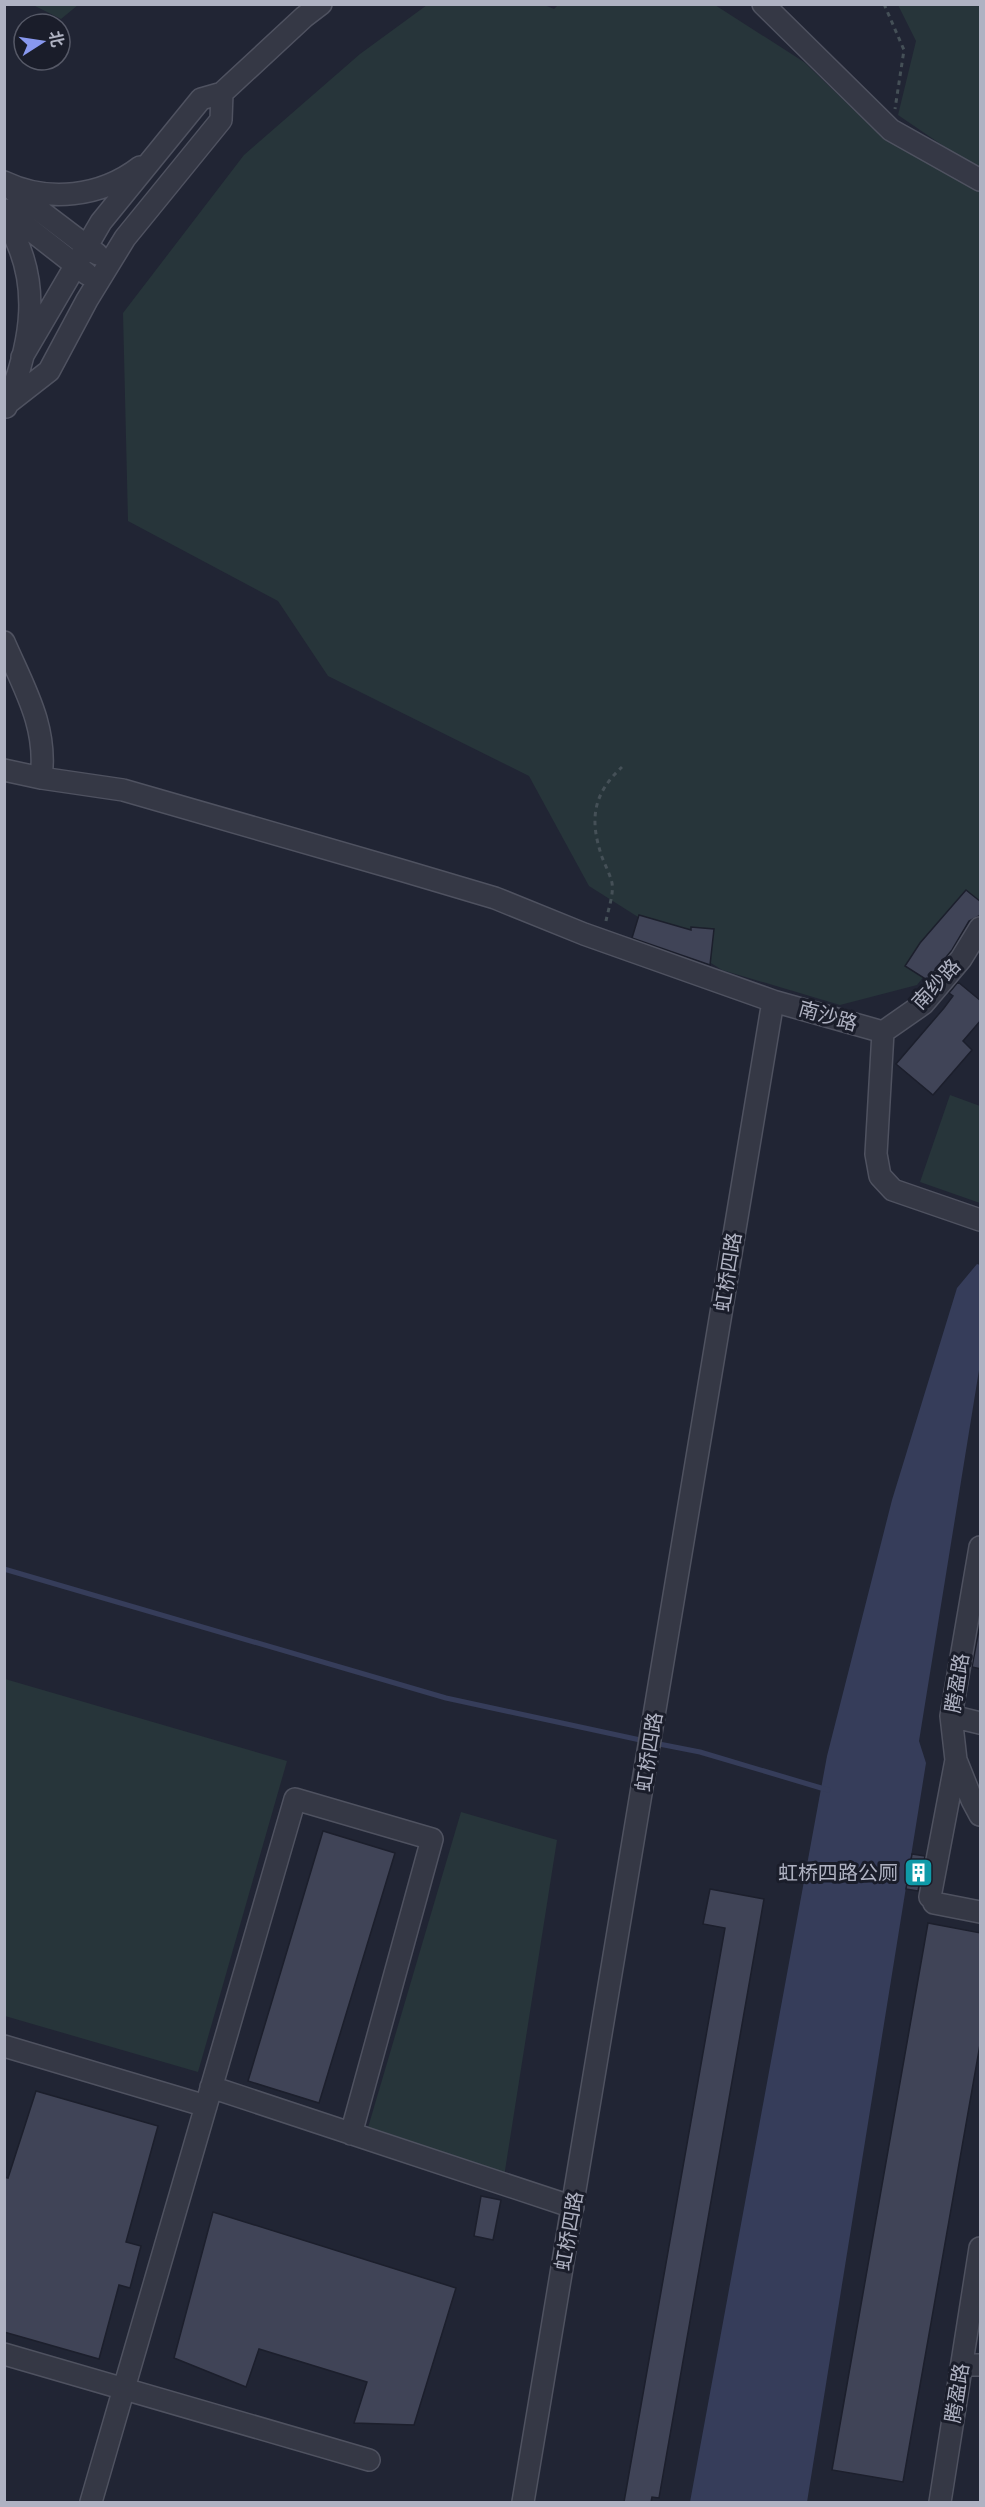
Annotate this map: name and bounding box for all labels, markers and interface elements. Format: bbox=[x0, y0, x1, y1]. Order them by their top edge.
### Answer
north arrow bbox=[12, 12, 72, 72]
text: 北 bbox=[44, 29, 69, 49]
street label: 南纱路 bbox=[905, 953, 966, 1015]
street label: 南沙路 bbox=[796, 994, 861, 1037]
street label: 虹桥四路 bbox=[708, 1230, 747, 1314]
street label: 腾盈路 bbox=[938, 1651, 975, 1715]
street label: 虹桥四路 bbox=[629, 1710, 668, 1794]
building icon: 虹桥四路公厕 bbox=[903, 1857, 935, 1889]
place label: 虹桥四路公厕 bbox=[778, 1859, 898, 1886]
street label: 虹桥四路 bbox=[548, 2189, 589, 2273]
street label: 腾盈路 bbox=[938, 2361, 975, 2425]

